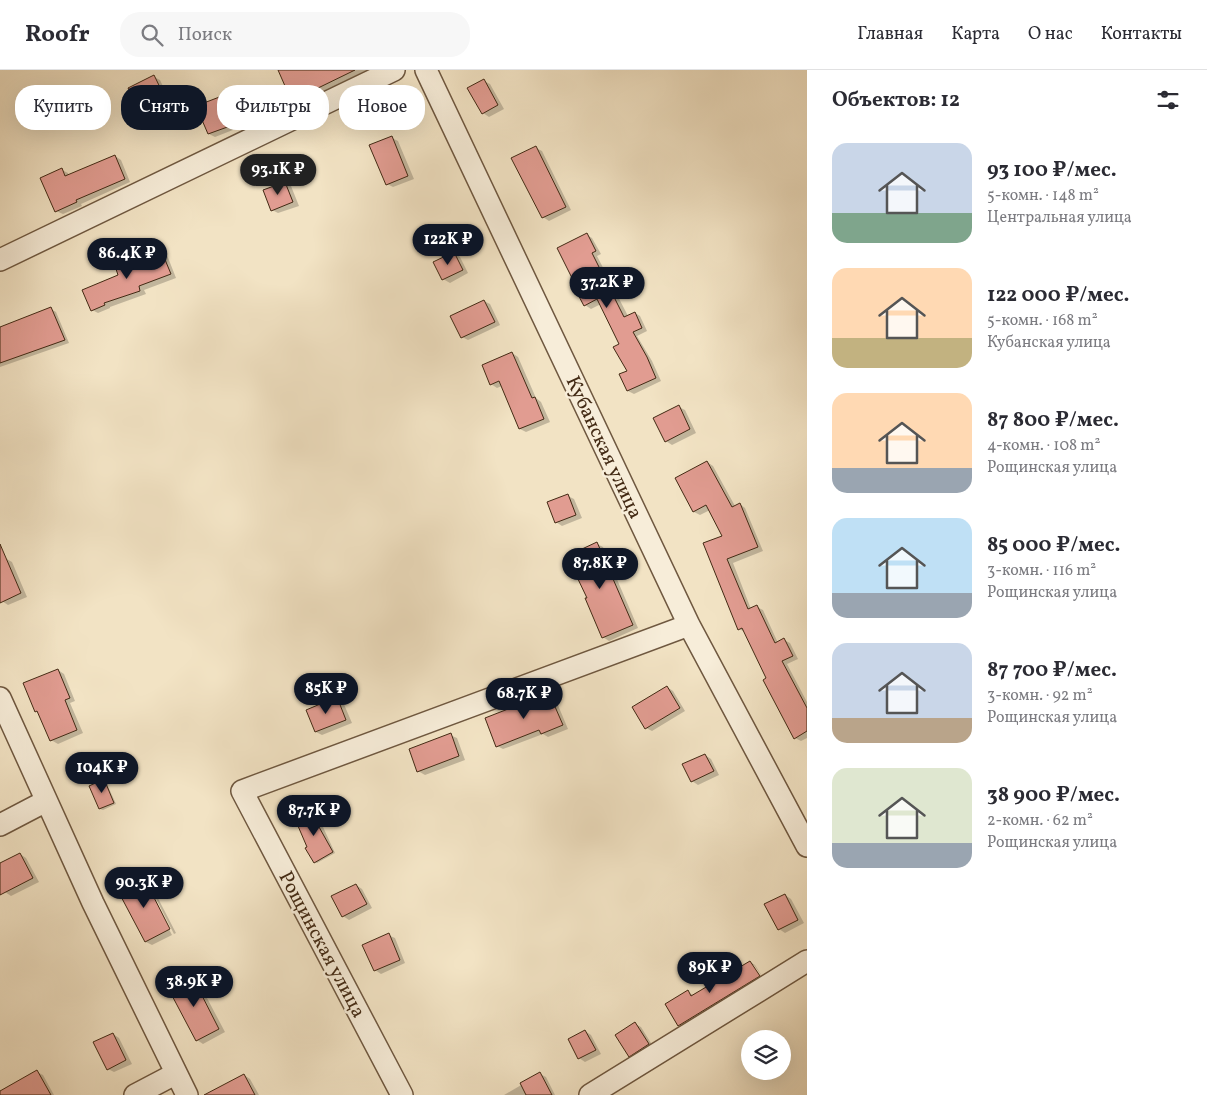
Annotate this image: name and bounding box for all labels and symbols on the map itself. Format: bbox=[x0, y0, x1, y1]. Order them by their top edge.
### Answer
pin: 93.1K ₽ bbox=[232, 154, 324, 196]
pin: 122K ₽ bbox=[407, 224, 489, 266]
pin: 86.4K ₽ bbox=[81, 238, 173, 280]
pin: 37.2K ₽ bbox=[561, 266, 653, 309]
street label: Кубанская улица bbox=[558, 372, 649, 524]
pin: 87.8K ₽ bbox=[554, 548, 646, 590]
pin: 85K ₽ bbox=[291, 672, 361, 715]
pin: 68.7K ₽ bbox=[478, 678, 570, 720]
pin: 104K ₽ bbox=[61, 752, 143, 794]
pin: 87.7K ₽ bbox=[268, 794, 360, 837]
pin: 90.3K ₽ bbox=[98, 866, 190, 909]
street label: Рощинская улица bbox=[271, 867, 372, 1023]
pin: 89K ₽ bbox=[675, 952, 745, 994]
pin: 38.9K ₽ bbox=[148, 966, 240, 1008]

